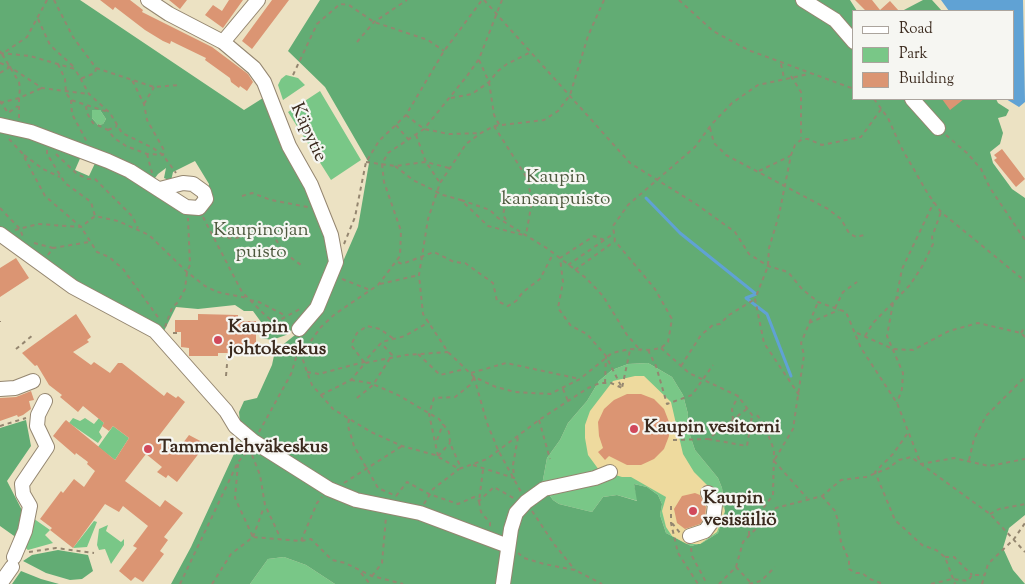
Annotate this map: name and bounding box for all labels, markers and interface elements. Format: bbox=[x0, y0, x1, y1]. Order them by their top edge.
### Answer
legend bbox=[852, 10, 1015, 100]
text: Road bbox=[899, 19, 933, 40]
text: Park bbox=[899, 44, 928, 65]
text: Building bbox=[899, 69, 954, 90]
street label: Käpytie bbox=[283, 100, 331, 166]
park label: Kaupin kansanpuisto bbox=[502, 168, 610, 212]
park label: Kaupinojan puisto bbox=[213, 221, 309, 265]
place label: Kaupin johtokeskus bbox=[228, 318, 326, 362]
marker: Kaupin johtokeskus bbox=[212, 334, 224, 346]
place label: Kaupin vesitorni bbox=[644, 418, 780, 440]
marker: Kaupin vesitorni bbox=[628, 423, 640, 435]
place label: Tammenlehväkeskus bbox=[158, 438, 328, 460]
marker: Tammenlehväkeskus bbox=[142, 443, 154, 455]
place label: Kaupin vesisäiliö bbox=[703, 489, 777, 533]
marker: Kaupin vesisäiliö bbox=[687, 505, 699, 517]

